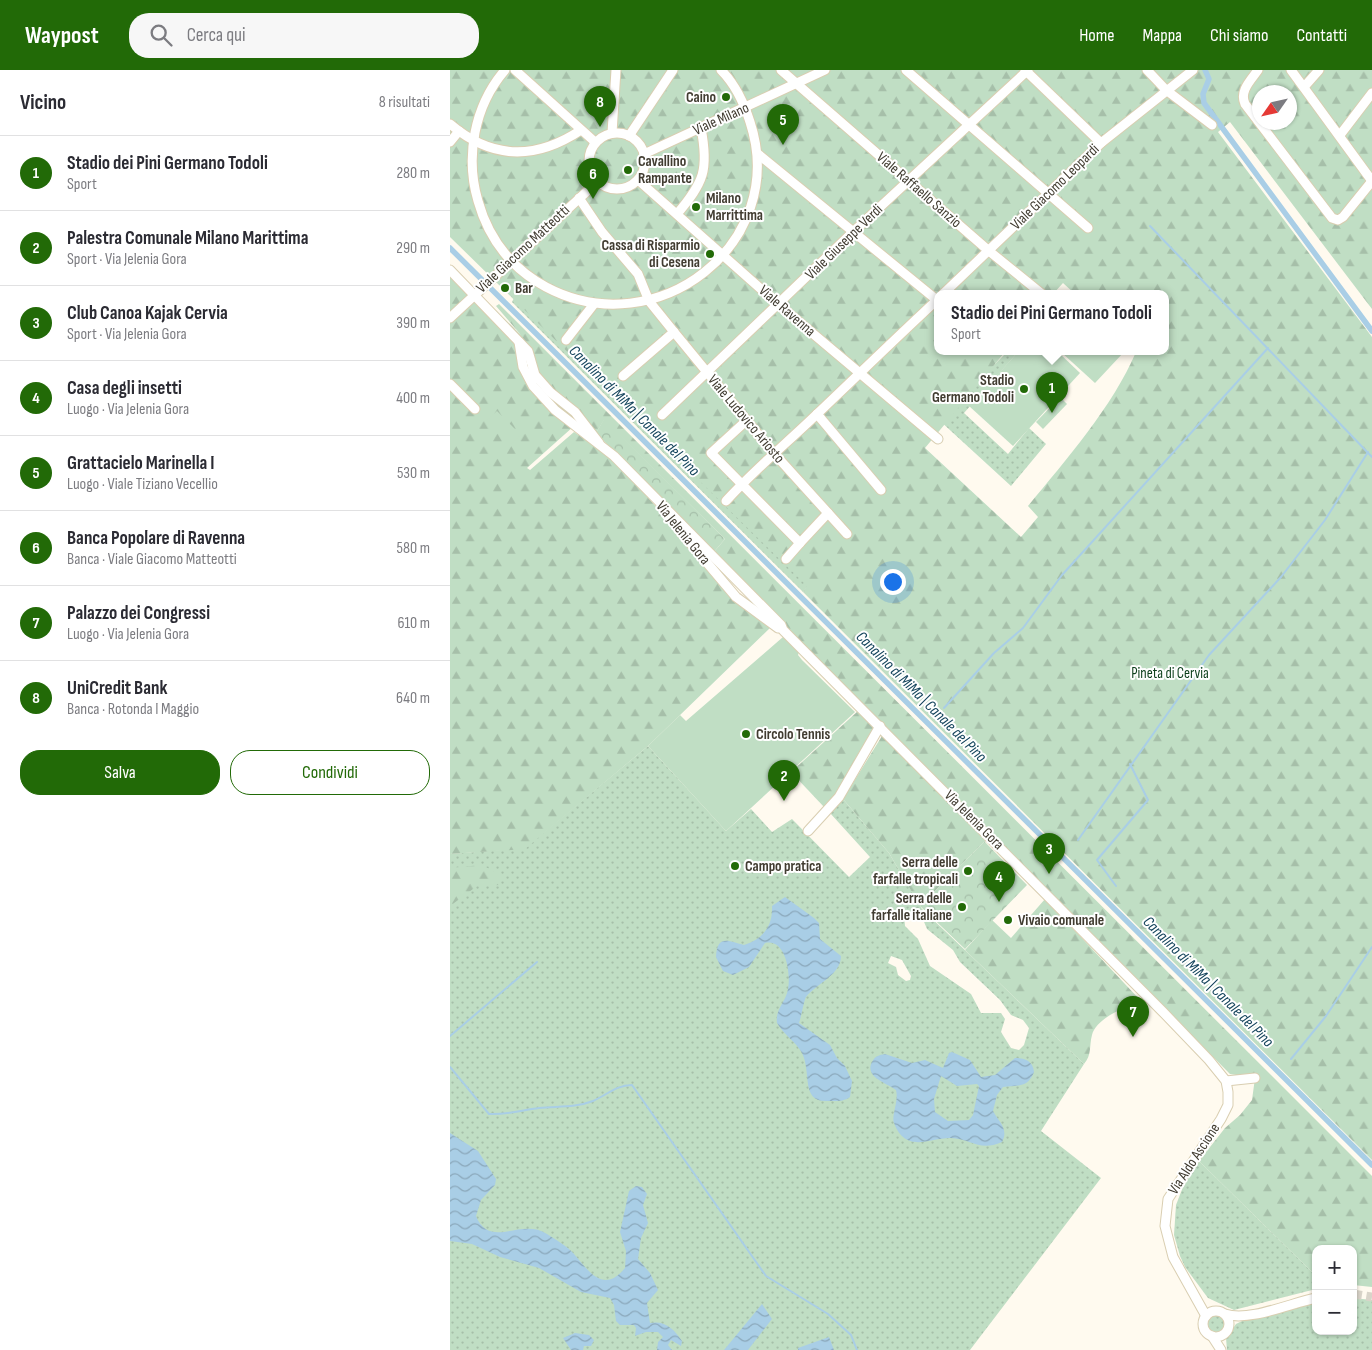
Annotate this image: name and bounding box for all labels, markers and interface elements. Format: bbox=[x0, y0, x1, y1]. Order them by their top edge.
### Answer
search box bbox=[129, 13, 479, 58]
text: Waypost bbox=[25, 21, 99, 50]
icon: search bbox=[147, 21, 175, 49]
text: Cerca qui bbox=[187, 24, 246, 47]
text: Home bbox=[1079, 25, 1115, 46]
text: Mappa bbox=[1143, 25, 1182, 46]
text: Chi siamo bbox=[1210, 25, 1268, 46]
text: Contatti bbox=[1296, 25, 1347, 46]
north arrow bbox=[1252, 85, 1297, 130]
pin: 8 bbox=[584, 86, 616, 127]
place label: Caino bbox=[686, 88, 716, 107]
text: Vicino bbox=[20, 90, 66, 115]
marker: Caino bbox=[720, 91, 732, 103]
text: 8 risultati bbox=[379, 93, 430, 112]
street label: Viale Milano bbox=[690, 98, 752, 140]
pin: 5 bbox=[767, 104, 799, 145]
street label: Viale Giacomo Leopardi bbox=[1007, 140, 1103, 234]
street label: Viale Raffaello Sanzio bbox=[873, 148, 965, 232]
text: Stadio dei Pini Germano Todoli bbox=[67, 152, 268, 175]
place label: Cavallino Rampante bbox=[638, 152, 692, 188]
pin: 6 bbox=[577, 158, 609, 199]
text: 1 bbox=[33, 164, 39, 183]
text: 280 m bbox=[396, 164, 430, 183]
marker: Cavallino Rampante bbox=[622, 164, 634, 176]
text: Sport bbox=[67, 175, 97, 194]
place label: Milano Marrittima bbox=[706, 189, 763, 225]
street label: Viale Giuseppe Verdi bbox=[801, 200, 887, 284]
street label: Viale Giacomo Matteotti bbox=[472, 201, 574, 297]
marker: Milano Marrittima bbox=[690, 201, 702, 213]
text: Palestra Comunale Milano Marittima bbox=[67, 227, 308, 250]
place label: Cassa di Risparmio di Cesena bbox=[602, 236, 700, 272]
text: 2 bbox=[32, 239, 40, 258]
text: 290 m bbox=[396, 239, 430, 258]
marker: Cassa di Risparmio di Cesena bbox=[704, 248, 716, 260]
text: Sport · Via Jelenia Gora bbox=[67, 250, 187, 269]
place label: Bar bbox=[515, 279, 533, 298]
street label: Viale Ravenna bbox=[755, 281, 820, 341]
marker: Bar bbox=[499, 282, 511, 294]
popup bbox=[934, 290, 1169, 355]
text: Club Canoa Kajak Cervia bbox=[67, 302, 228, 325]
text: Stadio dei Pini Germano Todoli bbox=[951, 302, 1152, 325]
text: 3 bbox=[32, 314, 40, 333]
text: 390 m bbox=[396, 314, 430, 333]
text: Sport · Via Jelenia Gora bbox=[67, 325, 187, 344]
text: Sport bbox=[951, 325, 981, 344]
water label: Canalino di MiMa | Canale del Pino bbox=[565, 342, 704, 481]
street label: Viale Ludovico Ariosto bbox=[703, 371, 789, 467]
place label: Stadio Germano Todoli bbox=[932, 371, 1014, 407]
pin: 1 bbox=[1036, 372, 1068, 413]
text: Casa degli insetti bbox=[67, 377, 182, 400]
marker: Stadio Germano Todoli bbox=[1018, 383, 1030, 395]
text: 4 bbox=[32, 389, 40, 408]
text: 400 m bbox=[396, 389, 430, 408]
text: Luogo · Via Jelenia Gora bbox=[67, 400, 189, 419]
text: Grattacielo Marinella I bbox=[67, 452, 215, 475]
text: 5 bbox=[32, 464, 40, 483]
text: 530 m bbox=[397, 464, 430, 483]
text: Luogo · Viale Tiziano Vecellio bbox=[67, 475, 218, 494]
street label: Via Jelenia Gora bbox=[652, 497, 715, 569]
text: Banca Popolare di Ravenna bbox=[67, 527, 245, 550]
text: 6 bbox=[32, 539, 40, 558]
text: 580 m bbox=[397, 539, 430, 558]
text: Banca · Viale Giacomo Matteotti bbox=[67, 550, 237, 569]
your location bbox=[880, 569, 906, 595]
text: Palazzo dei Congressi bbox=[67, 602, 210, 625]
text: 7 bbox=[33, 614, 39, 633]
text: 610 m bbox=[397, 614, 430, 633]
text: Luogo · Via Jelenia Gora bbox=[67, 625, 189, 644]
water label: Canalino di MiMa | Canale del Pino bbox=[852, 628, 991, 767]
park label: Pineta di Cervia bbox=[1131, 664, 1209, 683]
text: UniCredit Bank bbox=[67, 677, 167, 700]
text: 8 bbox=[32, 689, 40, 708]
text: 640 m bbox=[396, 689, 430, 708]
text: Banca · Rotonda I Maggio bbox=[67, 700, 199, 719]
place label: Circolo Tennis bbox=[756, 725, 830, 744]
marker: Circolo Tennis bbox=[740, 728, 752, 740]
button: Salva bbox=[20, 750, 220, 795]
button: Condividi bbox=[230, 750, 430, 795]
pin: 2 bbox=[768, 760, 800, 801]
street label: Via Jelenia Gora bbox=[940, 786, 1008, 854]
pin: 3 bbox=[1033, 833, 1065, 874]
place label: Serra delle farfalle tropicali bbox=[873, 853, 958, 889]
place label: Campo pratica bbox=[745, 857, 821, 876]
marker: Campo pratica bbox=[729, 860, 741, 872]
pin: 4 bbox=[983, 861, 1015, 902]
marker: Serra delle farfalle tropicali bbox=[962, 865, 974, 877]
place label: Serra delle farfalle italiane bbox=[871, 889, 952, 925]
marker: Serra delle farfalle italiane bbox=[956, 901, 968, 913]
place label: Vivaio comunale bbox=[1018, 911, 1104, 930]
water label: Canalino di MiMa | Canale del Pino bbox=[1139, 913, 1278, 1052]
marker: Vivaio comunale bbox=[1002, 914, 1014, 926]
pin: 7 bbox=[1117, 996, 1149, 1037]
street label: Via Aldo Ascione bbox=[1164, 1120, 1224, 1198]
map controls bbox=[1312, 1245, 1357, 1335]
button: + bbox=[1312, 1245, 1357, 1290]
button: − bbox=[1312, 1290, 1357, 1335]

